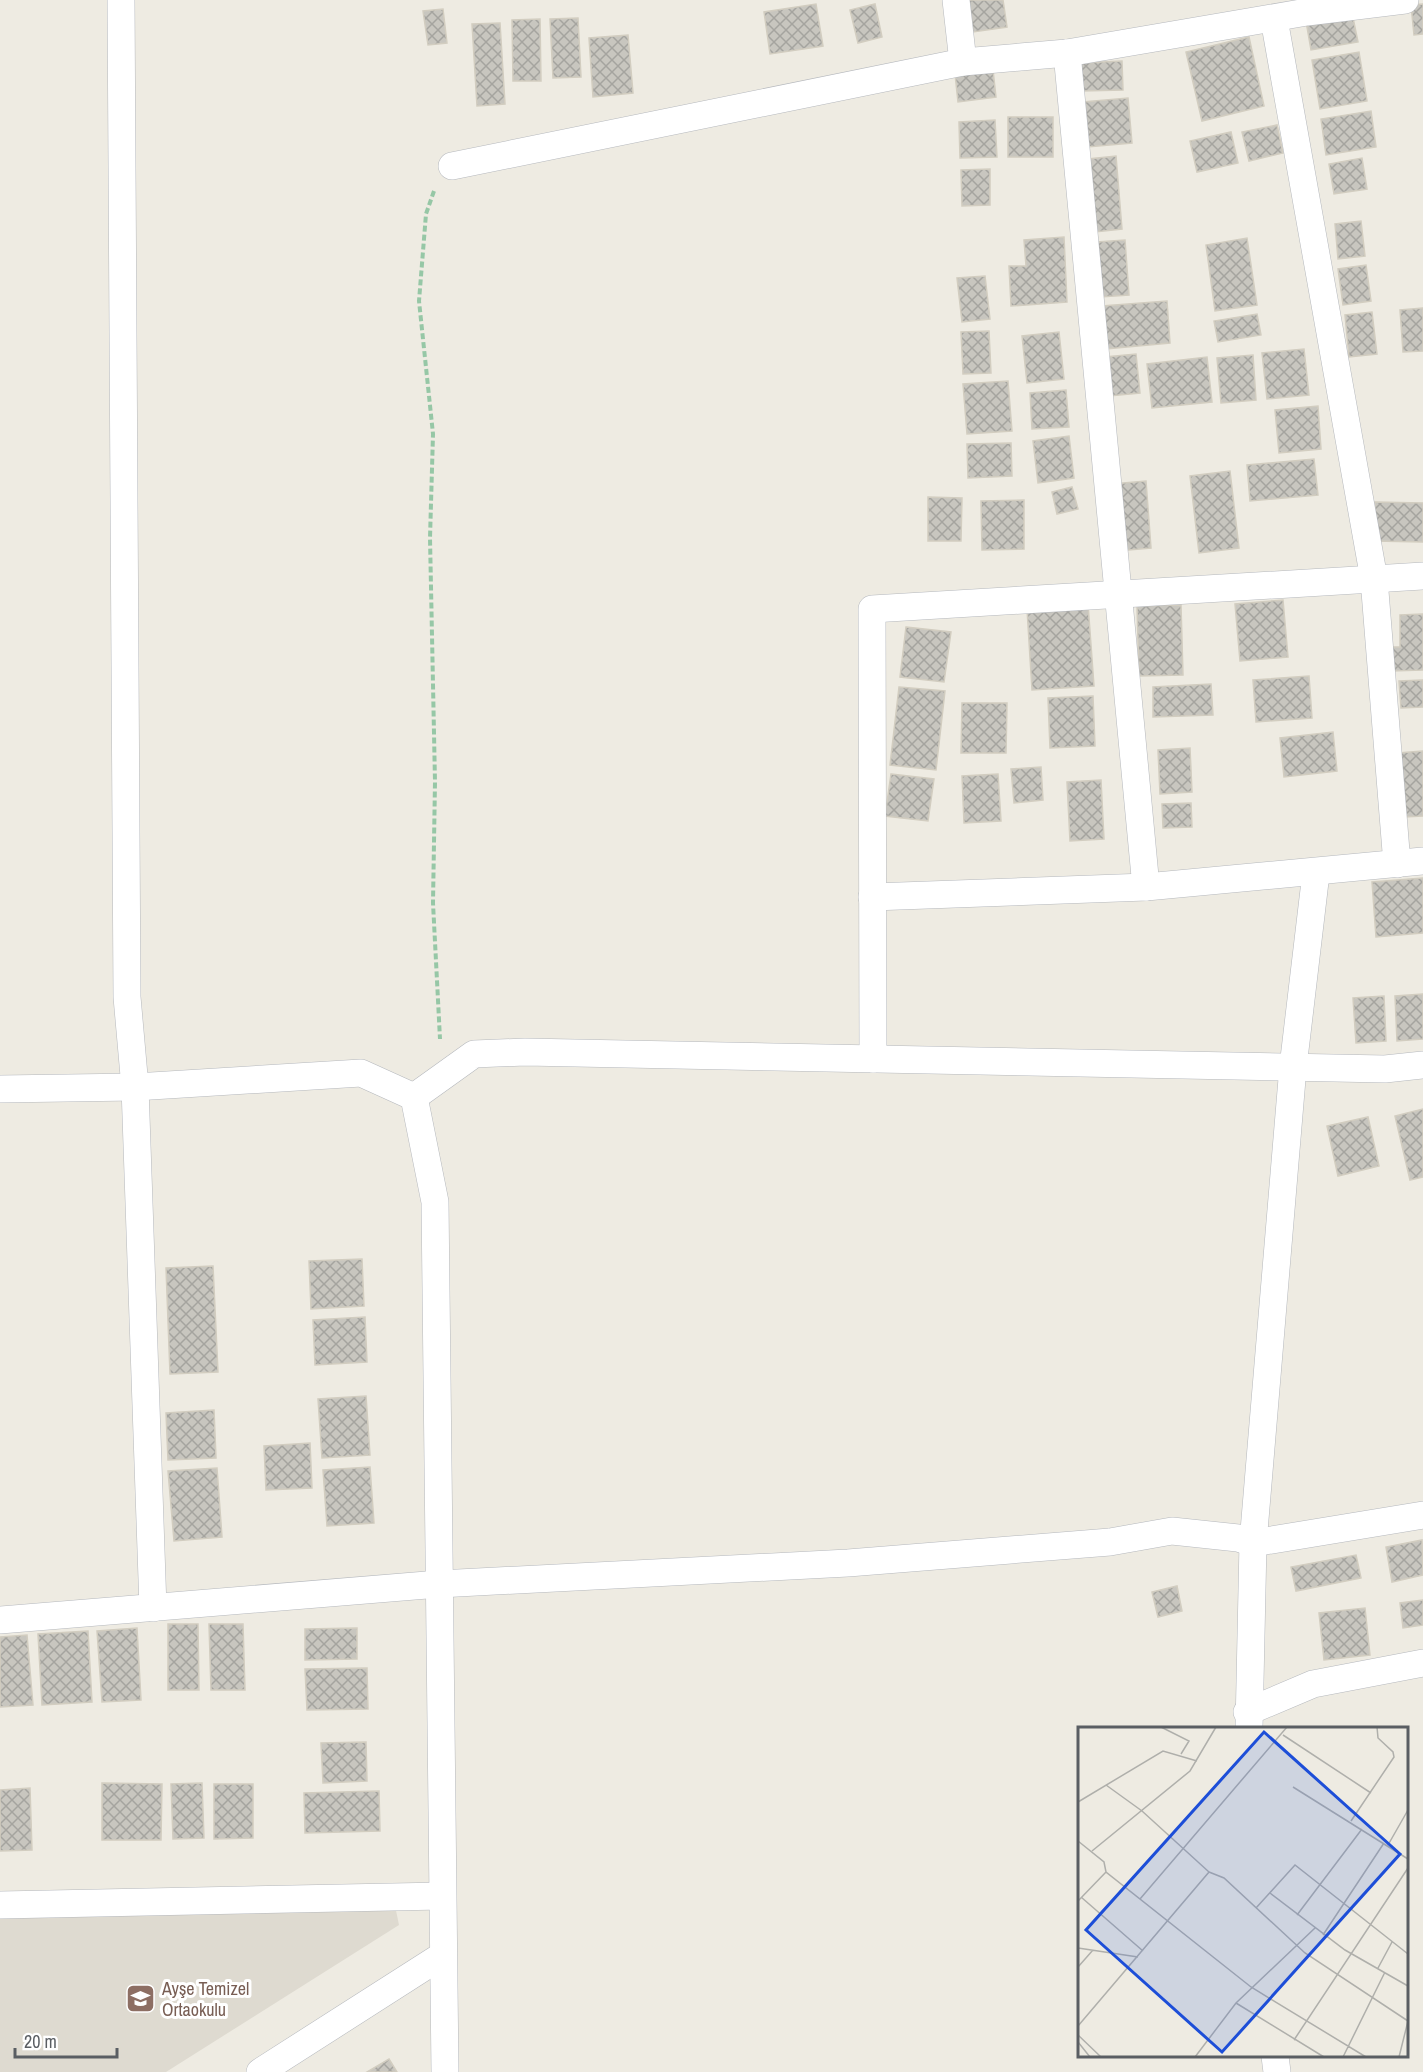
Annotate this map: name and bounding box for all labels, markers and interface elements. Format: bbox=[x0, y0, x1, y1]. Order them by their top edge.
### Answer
inset map bbox=[1078, 1727, 1408, 2057]
place label: Ayşe Temizel Ortaokulu bbox=[161, 1976, 249, 2022]
school or university icon: Ayşe Temizel Ortaokulu bbox=[125, 1982, 157, 2014]
scale bar bbox=[15, 2021, 117, 2059]
text: 20 m bbox=[24, 2029, 57, 2054]

